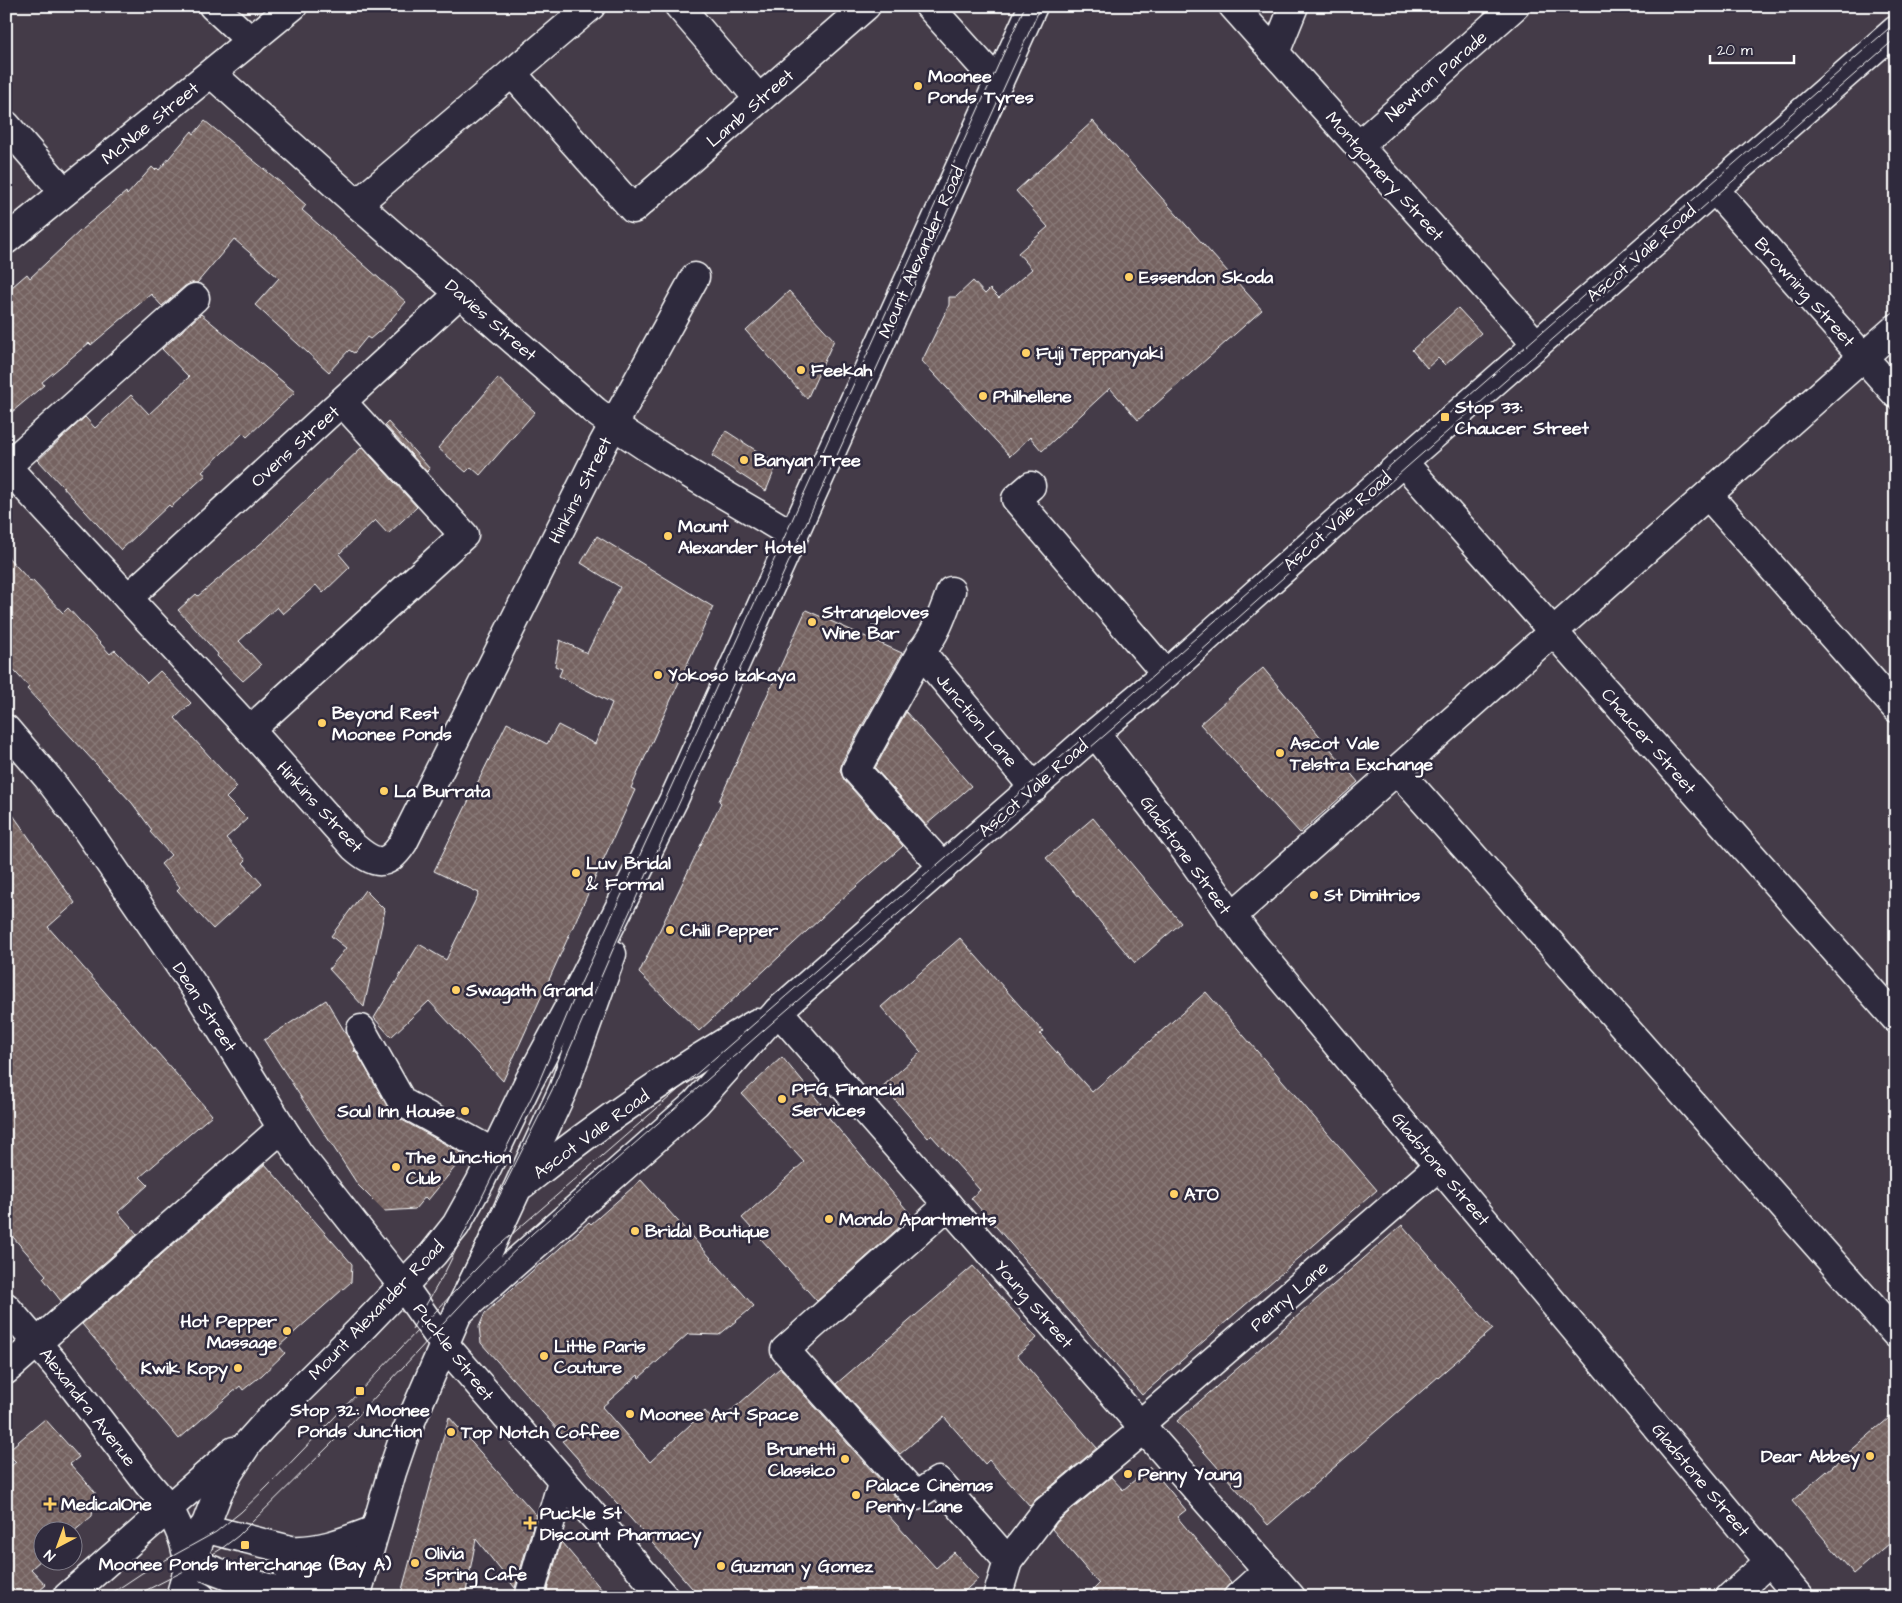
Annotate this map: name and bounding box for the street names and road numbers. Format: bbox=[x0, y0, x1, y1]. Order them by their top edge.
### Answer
street label: Newton Parade bbox=[1380, 25, 1493, 128]
street label: Lamb Street bbox=[701, 63, 800, 153]
street label: McNae Street bbox=[96, 76, 205, 171]
street label: Montgomery Street bbox=[1319, 106, 1450, 248]
street label: Mount Alexander Road bbox=[872, 162, 971, 342]
street label: Ascot Vale Road bbox=[1581, 199, 1702, 308]
street label: Browning Street bbox=[1748, 232, 1861, 354]
street label: Davies Street bbox=[439, 273, 543, 368]
street label: Ovens Street bbox=[245, 399, 346, 493]
street label: Hinkins Street bbox=[543, 432, 619, 548]
street label: Ascot Vale Road bbox=[1278, 466, 1397, 577]
street label: Junction Lane bbox=[930, 668, 1024, 773]
street label: Chaucer Street bbox=[1595, 683, 1702, 801]
street label: Ascot Vale Road bbox=[973, 734, 1094, 843]
street label: Hinkins Street bbox=[271, 756, 369, 859]
street label: Gladstone Street bbox=[1134, 791, 1238, 921]
street label: Dean Street bbox=[166, 958, 243, 1058]
street label: Ascot Vale Road bbox=[528, 1084, 655, 1185]
street label: Gladstone Street bbox=[1386, 1107, 1496, 1232]
street label: Mount Alexander Road bbox=[303, 1235, 450, 1386]
street label: Young Street bbox=[987, 1255, 1080, 1355]
street label: Penny Lane bbox=[1245, 1255, 1335, 1338]
street label: Puckle Street bbox=[407, 1298, 500, 1407]
street label: Alexandra Avenue bbox=[33, 1343, 142, 1472]
street label: Gladstone Street bbox=[1646, 1418, 1756, 1543]

